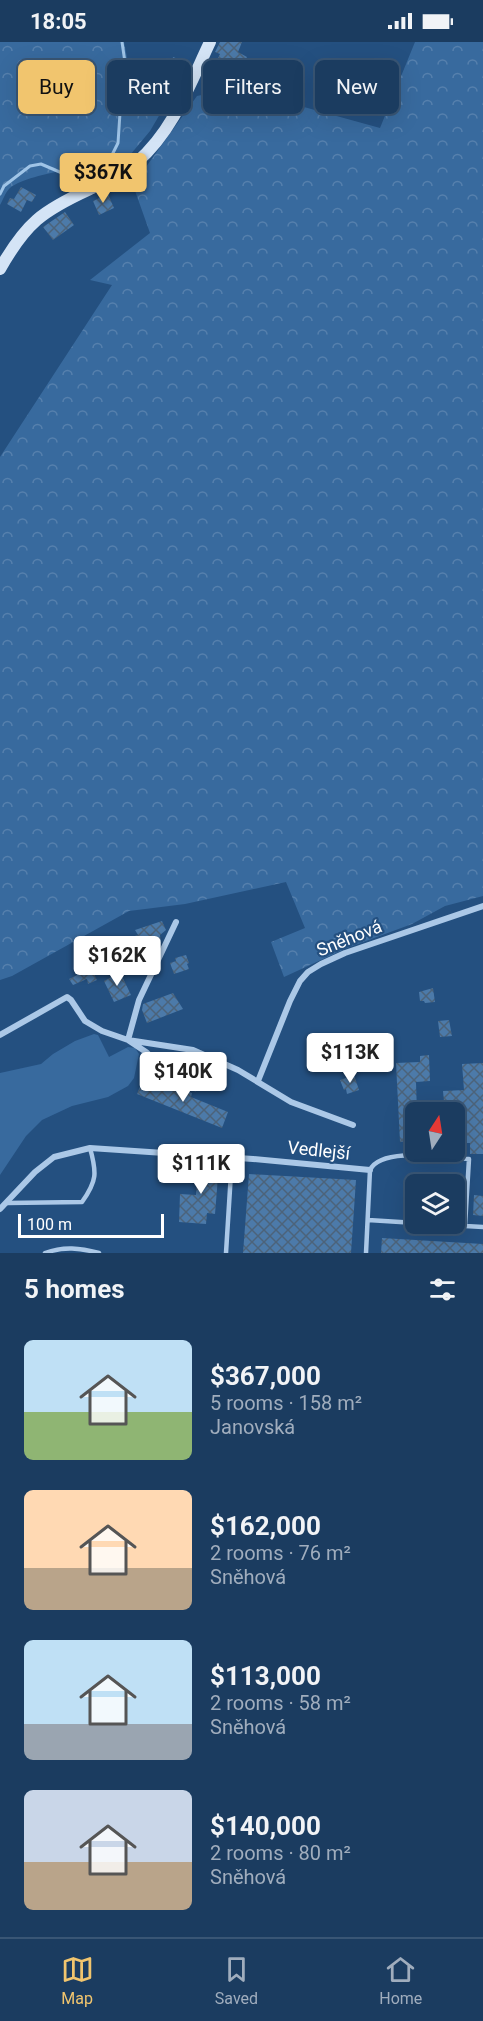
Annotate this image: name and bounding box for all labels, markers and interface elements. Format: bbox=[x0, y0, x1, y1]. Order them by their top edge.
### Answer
text: 18:05 bbox=[30, 9, 87, 34]
chip: Buy bbox=[18, 60, 95, 114]
chip: Rent bbox=[107, 60, 191, 114]
chip: Filters bbox=[203, 60, 303, 114]
chip: New bbox=[315, 60, 399, 114]
pin: $367K bbox=[61, 153, 145, 204]
text: $367K bbox=[74, 160, 132, 184]
street label: Sněhová bbox=[313, 915, 385, 961]
pin: $162K bbox=[75, 936, 159, 987]
text: $162K bbox=[88, 943, 146, 967]
pin: $113K bbox=[308, 1033, 392, 1084]
text: $113K bbox=[321, 1040, 379, 1064]
pin: $140K bbox=[141, 1052, 225, 1103]
text: $140K bbox=[154, 1059, 212, 1083]
north arrow bbox=[405, 1102, 465, 1162]
map controls bbox=[405, 1102, 465, 1234]
street label: Vedlejší bbox=[287, 1136, 352, 1164]
pin: $111K bbox=[159, 1144, 243, 1195]
text: $111K bbox=[172, 1151, 230, 1175]
button: layers bbox=[405, 1174, 465, 1234]
scale bar bbox=[18, 1211, 164, 1238]
text: 100 m bbox=[27, 1215, 72, 1234]
icon: filters bbox=[426, 1273, 459, 1306]
text: 5 homes bbox=[24, 1274, 125, 1304]
text: $367,000 bbox=[210, 1361, 321, 1391]
icon: home bbox=[72, 1364, 144, 1436]
text: 5 rooms · 158 m² bbox=[210, 1391, 362, 1415]
text: Janovská bbox=[210, 1415, 295, 1439]
text: $162,000 bbox=[210, 1511, 321, 1541]
icon: home bbox=[72, 1514, 144, 1586]
text: 2 rooms · 76 m² bbox=[210, 1541, 351, 1565]
text: Sněhová bbox=[210, 1565, 286, 1589]
text: $113,000 bbox=[210, 1661, 321, 1691]
icon: home bbox=[72, 1664, 144, 1736]
text: 2 rooms · 58 m² bbox=[210, 1691, 351, 1715]
text: Sněhová bbox=[210, 1715, 286, 1739]
text: $140,000 bbox=[210, 1811, 321, 1841]
icon: home bbox=[72, 1814, 144, 1886]
text: 2 rooms · 80 m² bbox=[210, 1841, 351, 1865]
text: Sněhová bbox=[210, 1865, 286, 1889]
tab: Map bbox=[61, 1953, 94, 2008]
tab: Saved bbox=[215, 1953, 258, 2008]
tab: Home bbox=[379, 1953, 422, 2008]

